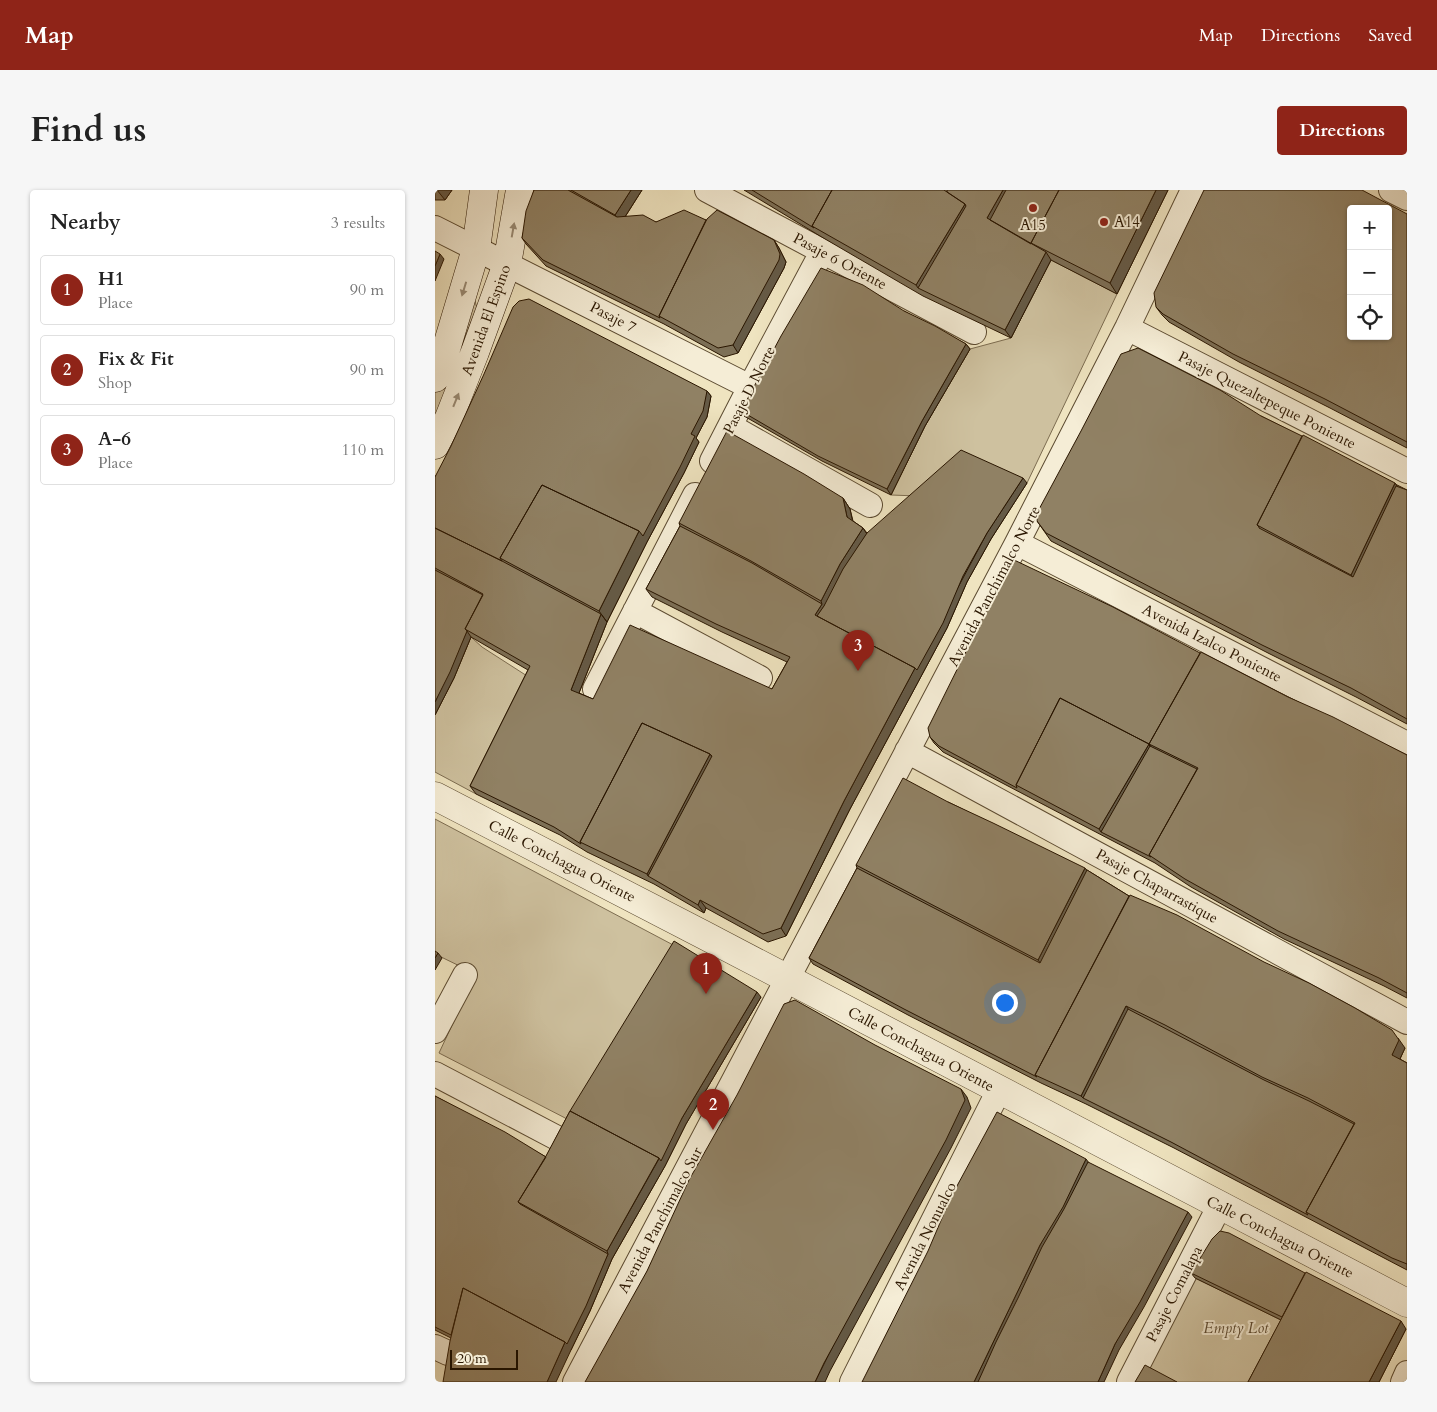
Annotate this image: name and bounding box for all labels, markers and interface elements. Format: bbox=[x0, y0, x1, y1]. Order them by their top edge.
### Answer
text: Map bbox=[25, 19, 74, 52]
text: Map bbox=[1199, 23, 1233, 48]
text: Directions bbox=[1261, 23, 1340, 48]
text: Saved bbox=[1368, 23, 1412, 48]
text: Find us bbox=[30, 106, 146, 154]
button: Directions bbox=[1277, 106, 1407, 155]
marker: A15 bbox=[1027, 202, 1039, 214]
map controls bbox=[1347, 205, 1392, 340]
button: + bbox=[1347, 205, 1392, 250]
text: Nearby bbox=[50, 208, 121, 237]
text: 3 results bbox=[331, 212, 385, 234]
place label: A14 bbox=[1114, 212, 1140, 232]
place label: A15 bbox=[1020, 215, 1046, 235]
marker: A14 bbox=[1098, 216, 1110, 228]
one-way arrow bbox=[510, 222, 518, 238]
street label: Pasaje 6 Oriente bbox=[790, 228, 890, 294]
button: − bbox=[1347, 250, 1392, 295]
street label: Avenida El Espino bbox=[457, 262, 515, 378]
text: H1 bbox=[98, 266, 124, 292]
text: 1 bbox=[63, 279, 71, 301]
text: 90 m bbox=[350, 279, 384, 301]
one-way arrow bbox=[460, 282, 468, 297]
text: Place bbox=[98, 292, 133, 314]
button: locate bbox=[1347, 295, 1392, 340]
street label: Pasaje 7 bbox=[586, 297, 640, 337]
street label: Pasaje D Norte bbox=[718, 343, 780, 437]
text: Fix & Fit bbox=[98, 346, 174, 372]
street label: Pasaje Quezaltepeque Poniente bbox=[1175, 346, 1359, 454]
text: 2 bbox=[63, 359, 71, 381]
text: 90 m bbox=[350, 359, 384, 381]
text: Shop bbox=[98, 372, 132, 394]
one-way arrow bbox=[453, 393, 460, 408]
text: A-6 bbox=[98, 426, 131, 452]
text: 3 bbox=[63, 439, 71, 461]
text: 110 m bbox=[342, 439, 384, 461]
text: Place bbox=[98, 452, 133, 474]
street label: Avenida Panchimalco Norte bbox=[943, 502, 1045, 670]
street label: Avenida Izalco Poniente bbox=[1139, 599, 1285, 687]
pin: 3 bbox=[842, 630, 874, 671]
street label: Calle Conchagua Oriente bbox=[485, 815, 639, 907]
street label: Pasaje Chaparrastique bbox=[1092, 844, 1222, 928]
pin: 1 bbox=[690, 953, 722, 994]
your location bbox=[992, 990, 1018, 1016]
street label: Calle Conchagua Oriente bbox=[844, 1002, 998, 1096]
pin: 2 bbox=[697, 1089, 729, 1130]
street label: Avenida Panchimalco Sur bbox=[613, 1143, 707, 1297]
street label: Avenida Nonualco bbox=[889, 1178, 961, 1294]
street label: Calle Conchagua Oriente bbox=[1203, 1191, 1357, 1283]
street label: Pasaje Comalapa bbox=[1141, 1242, 1207, 1346]
park label: Empty Lot bbox=[1204, 1318, 1269, 1338]
scale bar bbox=[450, 1347, 517, 1370]
text: 20 m bbox=[457, 1349, 487, 1368]

